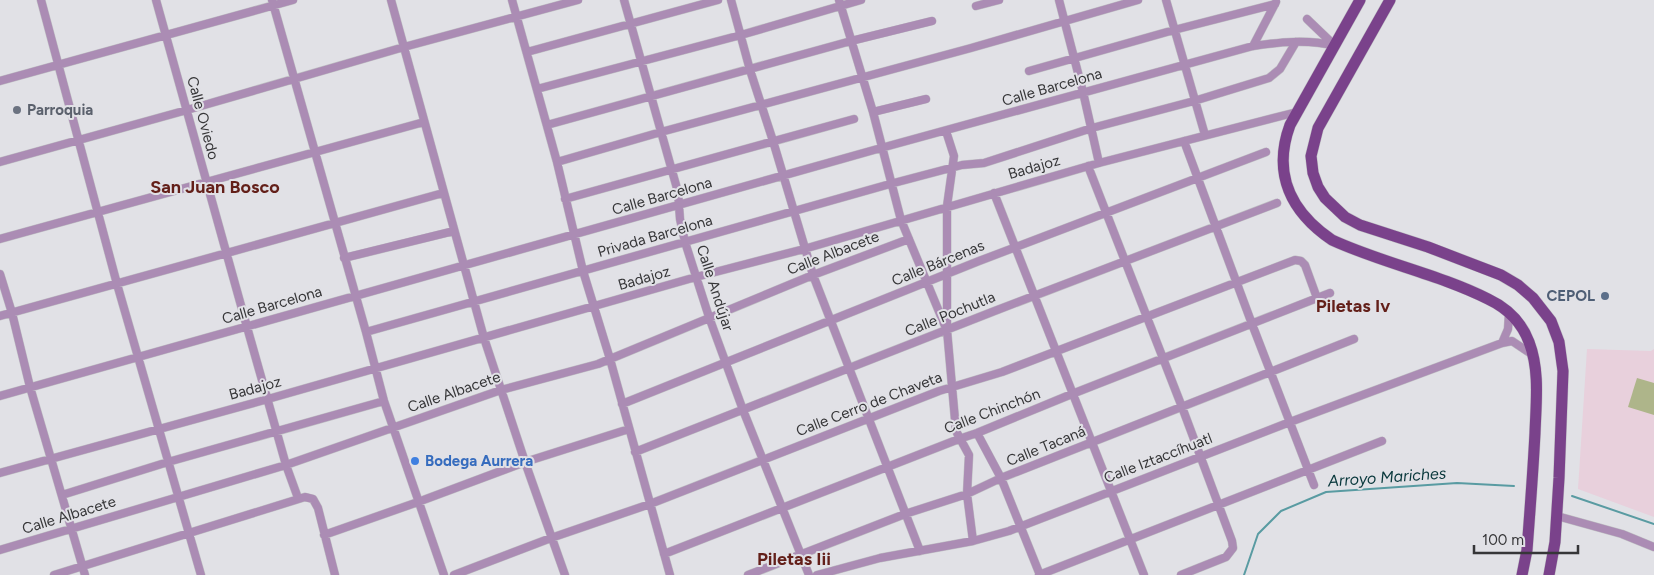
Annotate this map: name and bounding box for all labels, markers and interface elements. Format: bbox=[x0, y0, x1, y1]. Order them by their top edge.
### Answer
street label: Calle Barcelona bbox=[1000, 64, 1104, 110]
street label: Calle Oviedo bbox=[183, 74, 223, 162]
place label: Parroquia bbox=[27, 101, 93, 119]
marker: Parroquia bbox=[11, 104, 23, 116]
street label: Badajoz bbox=[1006, 151, 1062, 183]
street label: Calle Barcelona bbox=[610, 173, 714, 219]
district label: San Juan Bosco bbox=[150, 176, 280, 198]
street label: Privada Barcelona bbox=[595, 211, 715, 261]
street label: Calle Albacete bbox=[785, 227, 881, 279]
street label: Calle Bárcenas bbox=[889, 236, 987, 290]
street label: Calle Andújar bbox=[693, 243, 737, 333]
street label: Badajoz bbox=[616, 262, 672, 294]
street label: Calle Barcelona bbox=[220, 282, 324, 328]
place label: CEPOL bbox=[1546, 287, 1595, 305]
street label: Calle Pochutla bbox=[902, 288, 998, 340]
marker: CEPOL bbox=[1599, 290, 1611, 302]
district label: Piletas Iv bbox=[1316, 295, 1390, 317]
street label: Calle Albacete bbox=[405, 368, 503, 416]
street label: Calle Cerro de Chaveta bbox=[793, 368, 945, 440]
street label: Badajoz bbox=[227, 372, 283, 404]
street label: Calle Chinchón bbox=[941, 384, 1043, 438]
street label: Calle Tacaná bbox=[1004, 422, 1088, 470]
street label: Calle Iztaccíhuatl bbox=[1101, 429, 1215, 487]
place label: Bodega Aurrera bbox=[425, 452, 533, 470]
marker: Bodega Aurrera bbox=[409, 455, 421, 467]
water label: Arroyo Mariches bbox=[1326, 463, 1447, 491]
street label: Calle Albacete bbox=[20, 492, 118, 538]
scale bar bbox=[1474, 522, 1578, 554]
text: 100 m bbox=[1482, 531, 1524, 549]
district label: Piletas Iii bbox=[757, 548, 831, 570]

